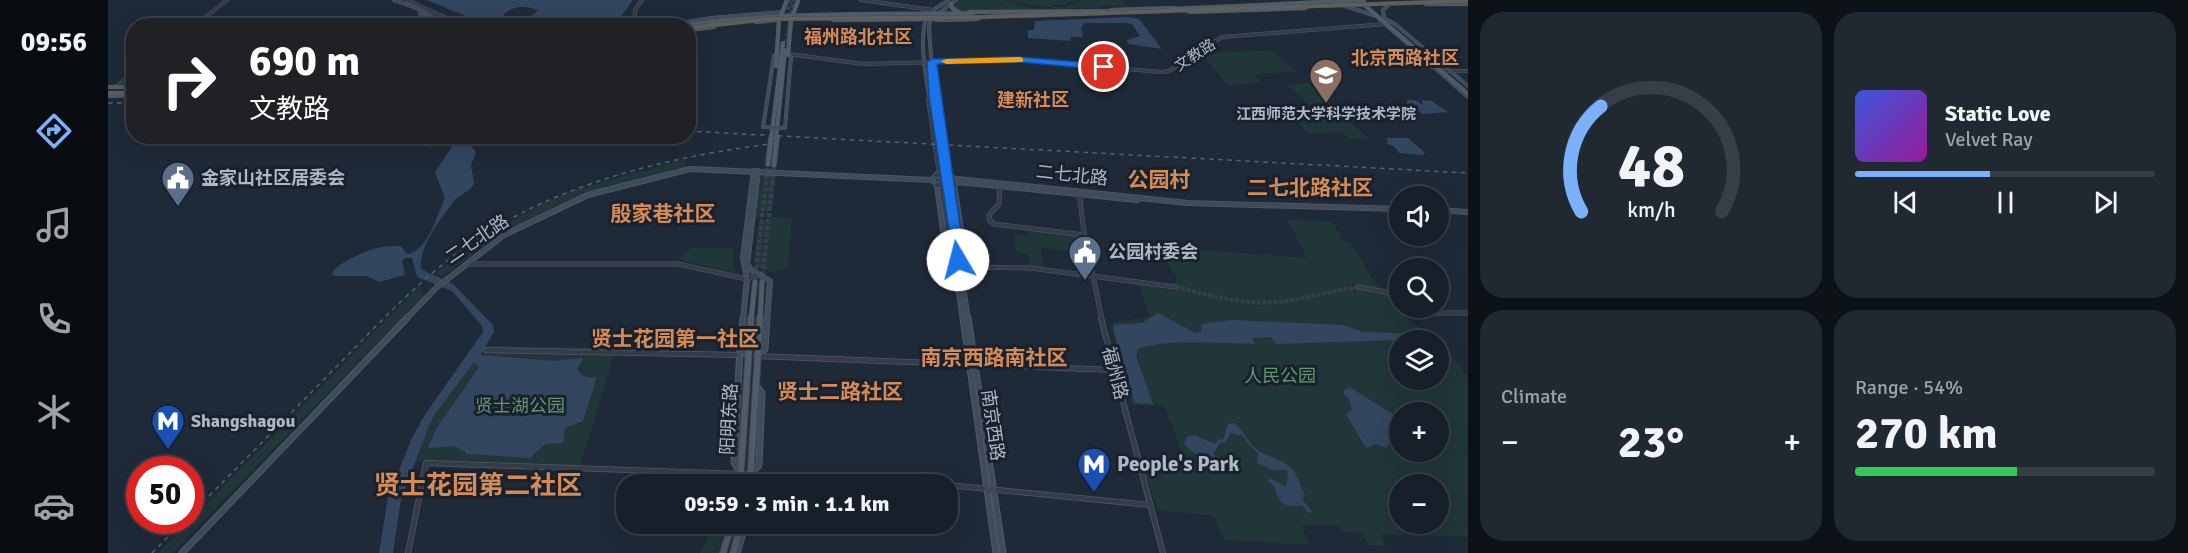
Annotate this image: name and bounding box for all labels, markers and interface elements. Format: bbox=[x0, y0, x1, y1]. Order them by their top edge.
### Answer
text: 09:56 bbox=[21, 26, 87, 59]
district label: 福州路北社区 bbox=[804, 26, 912, 48]
street label: 文教路 bbox=[1171, 35, 1219, 75]
text: 690 m bbox=[249, 36, 360, 87]
pin bbox=[1078, 41, 1129, 92]
icon: right bbox=[150, 42, 228, 120]
district label: 北京西路社区 bbox=[1351, 47, 1459, 69]
icon: arrive bbox=[1087, 50, 1120, 83]
school or university icon: 江西师范大学科学技术学院 bbox=[1308, 57, 1344, 104]
district label: 建新社区 bbox=[997, 89, 1069, 111]
text: 文教路 bbox=[249, 93, 330, 126]
text: Static Love bbox=[1945, 100, 2051, 127]
place label: 江西师范大学科学技术学院 bbox=[1236, 105, 1416, 123]
icon: directions bbox=[33, 110, 75, 152]
text: 48 bbox=[1617, 127, 1685, 204]
text: Velvet Ray bbox=[1945, 127, 2033, 152]
public building icon: 金家山社区居委会 bbox=[160, 160, 196, 207]
street label: 二七北路 bbox=[1035, 160, 1109, 190]
place label: 金家山社区居委会 bbox=[201, 167, 345, 189]
district label: 公园村 bbox=[1128, 167, 1191, 193]
district label: 二七北路社区 bbox=[1247, 175, 1373, 201]
map controls bbox=[1389, 186, 1449, 534]
button: sound bbox=[1389, 186, 1449, 246]
icon: previous bbox=[1889, 186, 1922, 219]
icon: pause bbox=[1989, 186, 2022, 219]
icon: next bbox=[2089, 186, 2122, 219]
text: km/h bbox=[1627, 197, 1675, 223]
district label: 殷家巷社区 bbox=[611, 201, 716, 227]
icon: music bbox=[33, 204, 75, 246]
street label: 二七北路 bbox=[441, 210, 513, 268]
position arrow bbox=[926, 228, 990, 292]
public building icon: 公园村委会 bbox=[1067, 234, 1103, 281]
place label: 公园村委会 bbox=[1108, 241, 1198, 263]
button: search bbox=[1389, 258, 1449, 318]
icon: phone bbox=[33, 298, 75, 340]
district label: 贤士花园第一社区 bbox=[591, 326, 759, 352]
button: layers bbox=[1389, 330, 1449, 390]
street label: 福州路 bbox=[1097, 344, 1133, 402]
district label: 南京西路南社区 bbox=[921, 345, 1068, 371]
park label: 人民公园 bbox=[1244, 365, 1316, 387]
text: Range · 54% bbox=[1855, 375, 1963, 400]
district label: 贤士二路社区 bbox=[777, 379, 903, 405]
street label: 阳明东路 bbox=[716, 382, 742, 456]
text: Climate bbox=[1501, 384, 1567, 409]
street label: 南京西路 bbox=[977, 388, 1009, 462]
icon: climate bbox=[33, 391, 75, 433]
park label: 贤士湖公园 bbox=[475, 395, 565, 417]
button: + bbox=[1389, 402, 1449, 462]
metro station icon: Shangshagou bbox=[150, 403, 186, 450]
text: 270 km bbox=[1855, 406, 1998, 461]
place label: Shangshagou bbox=[191, 410, 295, 432]
text: 23° bbox=[1618, 415, 1684, 470]
text: − bbox=[1501, 422, 1519, 463]
text: + bbox=[1783, 422, 1801, 463]
metro station icon: People's Park bbox=[1076, 446, 1112, 493]
place label: People's Park bbox=[1117, 451, 1239, 477]
speed limit sign: 50 bbox=[126, 456, 204, 534]
district label: 贤士花园第二社区 bbox=[374, 470, 582, 502]
button: − bbox=[1389, 474, 1449, 534]
icon: car bbox=[33, 485, 75, 527]
text: 09:59 · 3 min · 1.1 km bbox=[684, 490, 890, 517]

